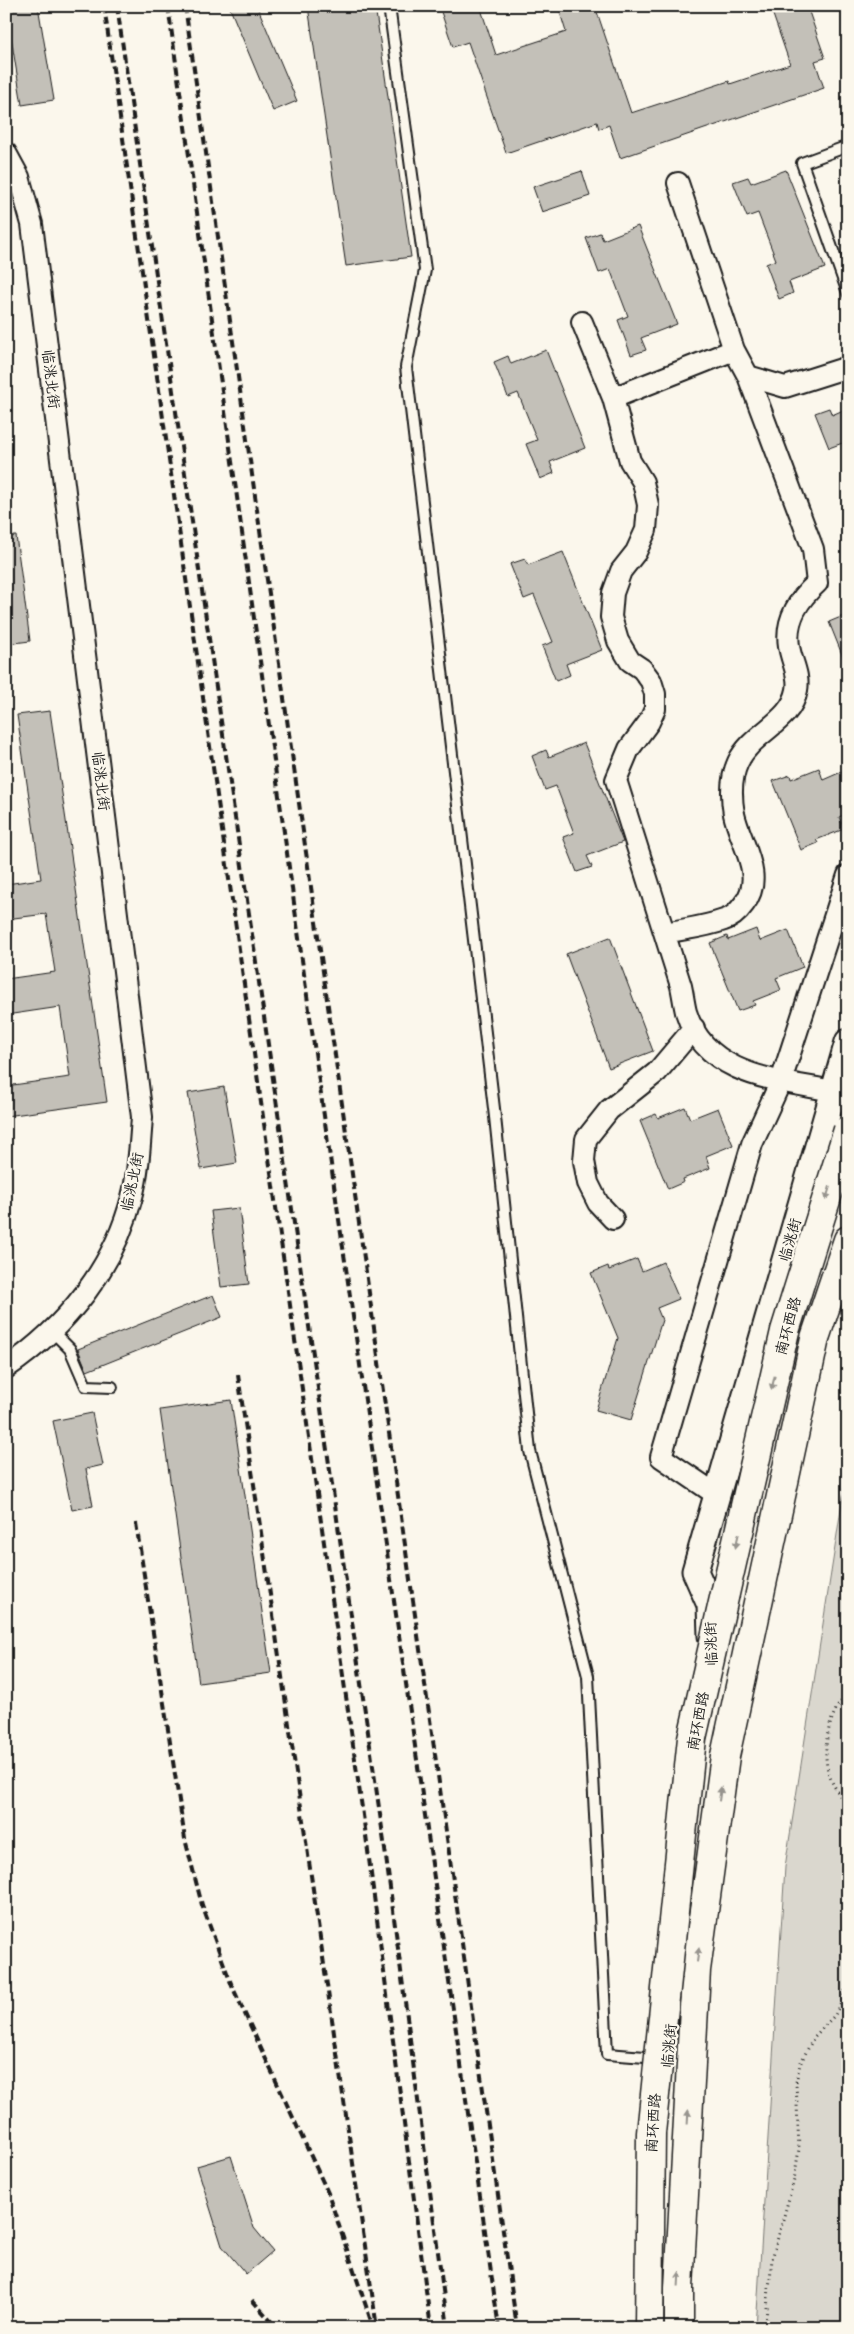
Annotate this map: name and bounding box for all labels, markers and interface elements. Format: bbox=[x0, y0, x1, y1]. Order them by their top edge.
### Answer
street label: 临洮北街 bbox=[37, 348, 65, 410]
street label: 临洮北街 bbox=[87, 750, 115, 812]
street label: 临洮北街 bbox=[116, 1151, 148, 1213]
one-way arrow bbox=[824, 1186, 832, 1201]
street label: 临洮街 bbox=[774, 1216, 806, 1264]
street label: 南环西路 bbox=[771, 1294, 805, 1358]
one-way arrow bbox=[769, 1375, 777, 1390]
one-way arrow bbox=[733, 1534, 741, 1549]
street label: 临洮街 bbox=[700, 1621, 722, 1667]
street label: 南环西路 bbox=[682, 1690, 714, 1752]
one-way arrow bbox=[716, 1785, 724, 1801]
one-way arrow bbox=[694, 1946, 702, 1962]
street label: 临洮街 bbox=[657, 2023, 681, 2069]
street label: 南环西路 bbox=[641, 2092, 665, 2154]
one-way arrow bbox=[684, 2108, 692, 2124]
one-way arrow bbox=[676, 2271, 684, 2287]

